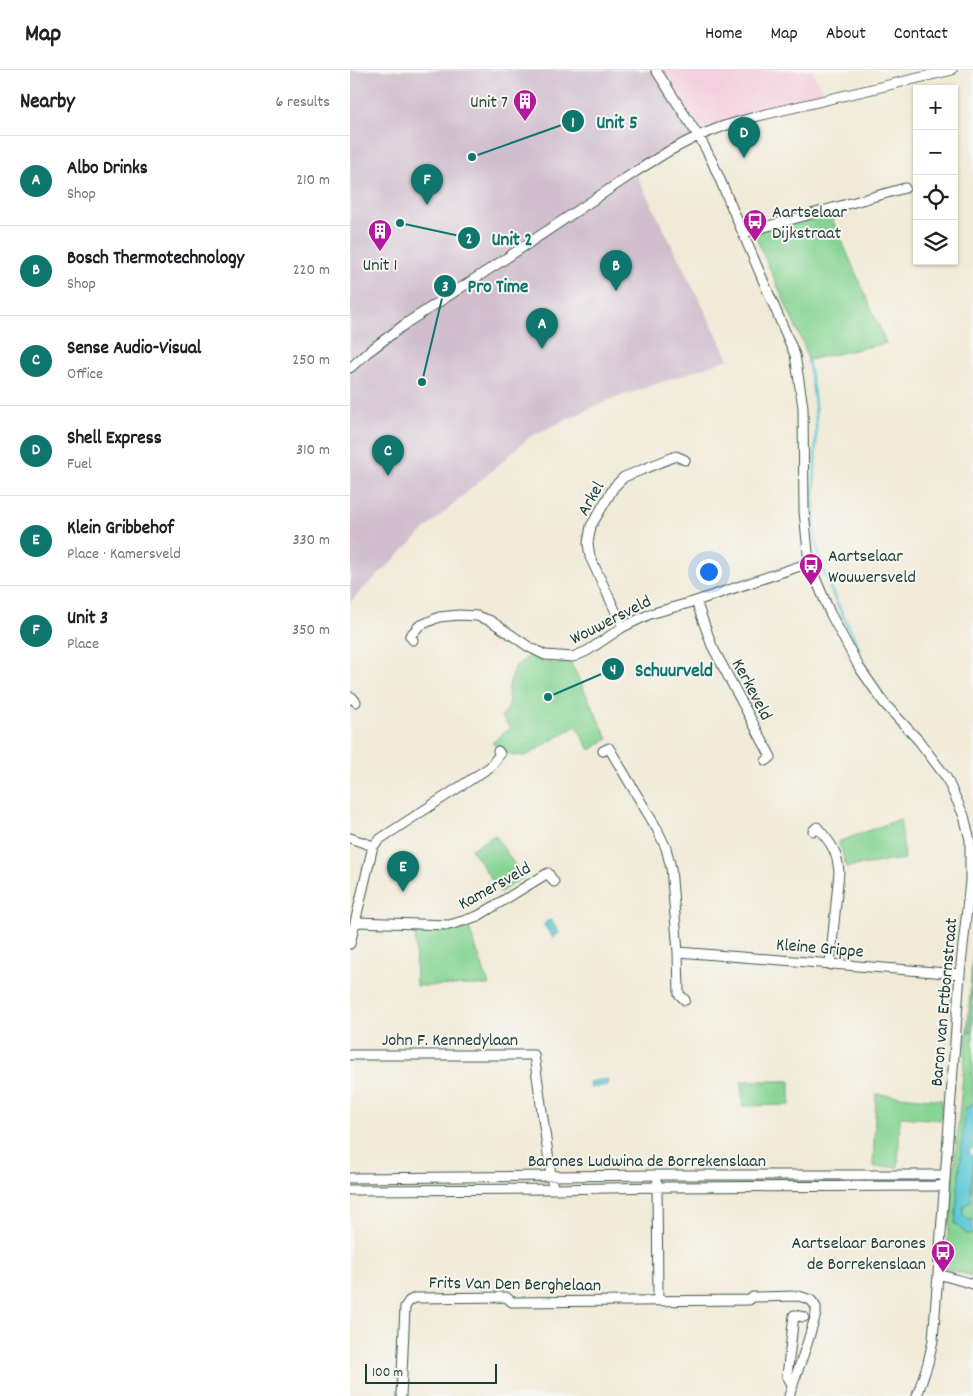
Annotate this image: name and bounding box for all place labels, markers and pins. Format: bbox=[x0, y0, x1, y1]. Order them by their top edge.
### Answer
building icon: Unit 7 bbox=[512, 88, 538, 122]
place label: Unit 7 bbox=[470, 91, 508, 116]
callout: Unit 5 bbox=[561, 104, 647, 138]
pin: D bbox=[728, 117, 760, 158]
pin: F bbox=[411, 164, 443, 205]
place label: Aartselaar Dijkstraat bbox=[772, 201, 847, 247]
bus stop icon: Aartselaar Dijkstraat bbox=[742, 208, 768, 242]
building icon: Unit 1 bbox=[367, 218, 393, 252]
callout: Unit 2 bbox=[457, 221, 543, 255]
pin: B bbox=[600, 250, 632, 291]
place label: Unit 1 bbox=[363, 254, 398, 279]
callout: Pro Time bbox=[433, 269, 539, 303]
pin: A bbox=[526, 308, 558, 349]
pin: C bbox=[372, 435, 404, 476]
place label: Aartselaar Wouwersveld bbox=[828, 545, 916, 591]
bus stop icon: Aartselaar Wouwersveld bbox=[798, 552, 824, 586]
callout: Schuurveld bbox=[600, 652, 723, 686]
pin: E bbox=[387, 851, 419, 892]
place label: Aartselaar Barones de Borrekenslaan bbox=[791, 1232, 926, 1278]
bus stop icon: Aartselaar Barones de Borrekenslaan bbox=[930, 1239, 956, 1273]

